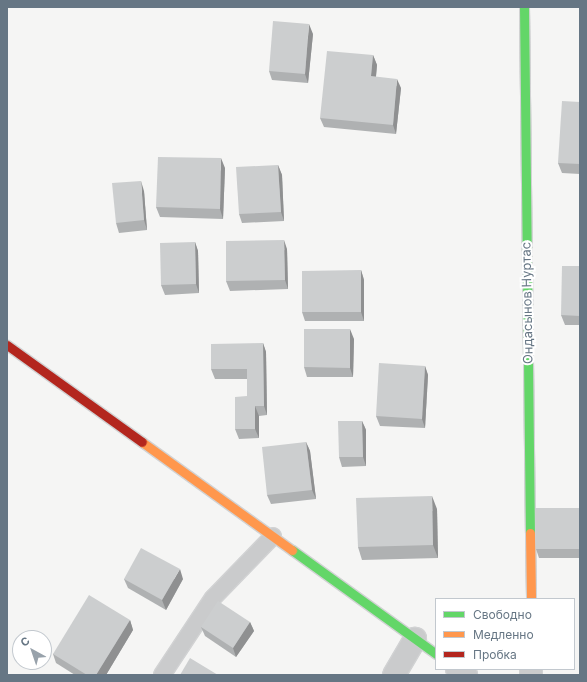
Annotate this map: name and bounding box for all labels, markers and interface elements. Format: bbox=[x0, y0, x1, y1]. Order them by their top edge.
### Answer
street label: Ондасынов Нуртас bbox=[518, 242, 536, 364]
legend bbox=[435, 598, 575, 670]
text: Свободно bbox=[473, 607, 532, 622]
text: Медленно bbox=[473, 627, 534, 642]
north arrow bbox=[12, 630, 52, 670]
text: С bbox=[17, 634, 33, 650]
text: Пробка bbox=[473, 647, 517, 662]

